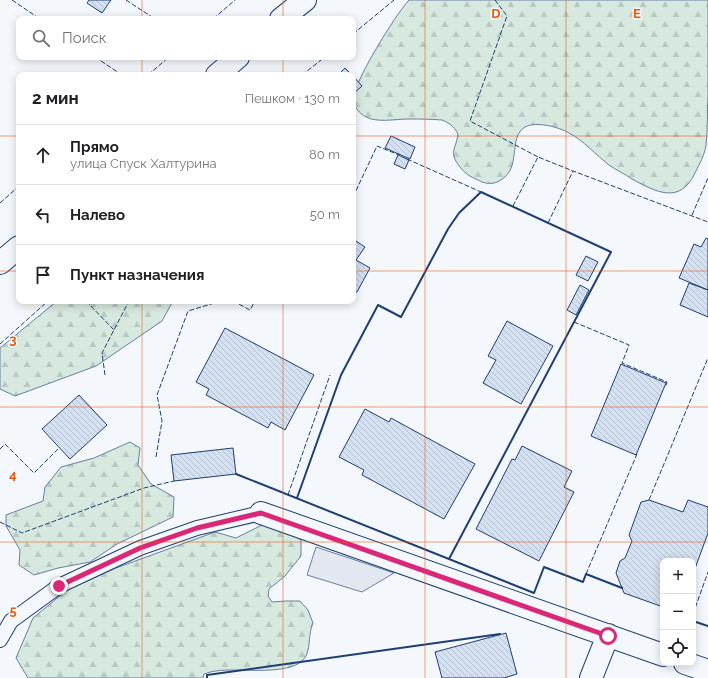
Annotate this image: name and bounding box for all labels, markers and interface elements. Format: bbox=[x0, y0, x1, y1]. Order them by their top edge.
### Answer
text: D bbox=[491, 6, 501, 21]
text: E bbox=[633, 6, 641, 21]
search box bbox=[16, 16, 356, 60]
icon: search bbox=[30, 27, 52, 49]
text: Поиск bbox=[62, 29, 107, 47]
text: 2 мин bbox=[32, 88, 79, 108]
text: Пешком · 130 m bbox=[245, 91, 340, 106]
text: Прямо bbox=[70, 138, 119, 156]
icon: ahead bbox=[32, 144, 54, 166]
text: 80 m bbox=[309, 147, 340, 162]
text: улица Спуск Халтурина bbox=[70, 156, 217, 171]
icon: left bbox=[32, 204, 54, 226]
text: Налево bbox=[70, 206, 125, 224]
text: 50 m bbox=[310, 207, 340, 222]
icon: arrive bbox=[32, 264, 54, 286]
text: Пункт назначения bbox=[70, 266, 204, 284]
text: 3 bbox=[9, 332, 17, 347]
text: 4 bbox=[9, 467, 17, 482]
map controls bbox=[660, 558, 696, 666]
button: + bbox=[660, 558, 696, 594]
route end bbox=[50, 577, 68, 595]
button: − bbox=[660, 594, 696, 630]
text: 5 bbox=[9, 603, 17, 618]
route start bbox=[599, 627, 617, 645]
button: locate bbox=[660, 630, 696, 666]

